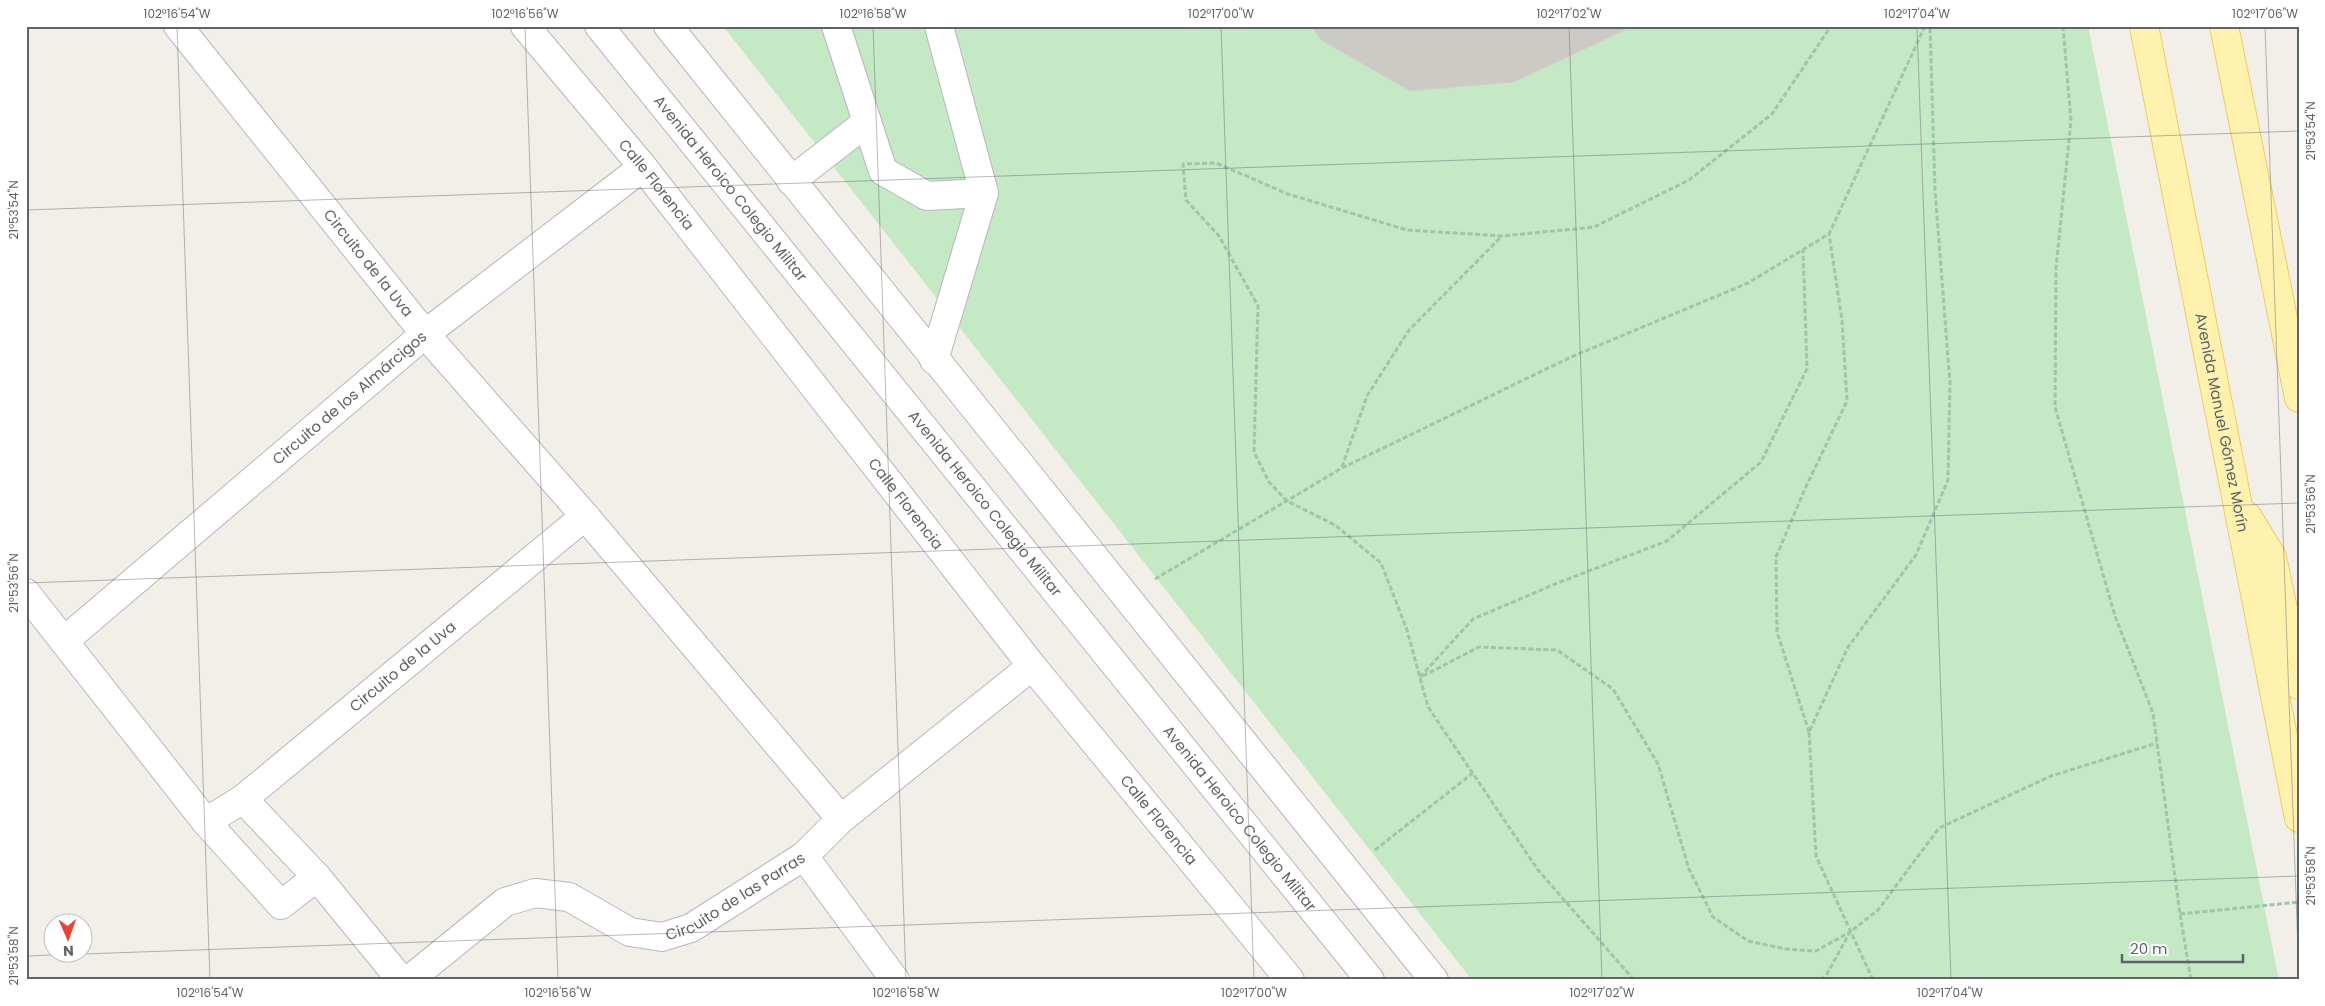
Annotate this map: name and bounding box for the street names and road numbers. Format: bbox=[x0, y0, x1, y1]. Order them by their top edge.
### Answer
street label: Avenida Heroico Colegio Militar bbox=[649, 91, 813, 286]
street label: Calle Florencia bbox=[614, 134, 699, 234]
street label: Circuito de la Uva bbox=[319, 205, 418, 321]
street label: Avenida Manuel Gómez Morín bbox=[2190, 311, 2254, 534]
street label: Circuito de los Almárcigos bbox=[268, 326, 431, 469]
street label: Avenida Heroico Colegio Militar bbox=[904, 406, 1067, 601]
street label: Calle Florencia bbox=[864, 453, 948, 554]
street label: Circuito de la Uva bbox=[345, 616, 460, 717]
street label: Avenida Heroico Colegio Militar bbox=[1158, 721, 1322, 916]
street label: Calle Florencia bbox=[1116, 770, 1202, 869]
street label: Circuito de las Parras bbox=[663, 847, 809, 945]

